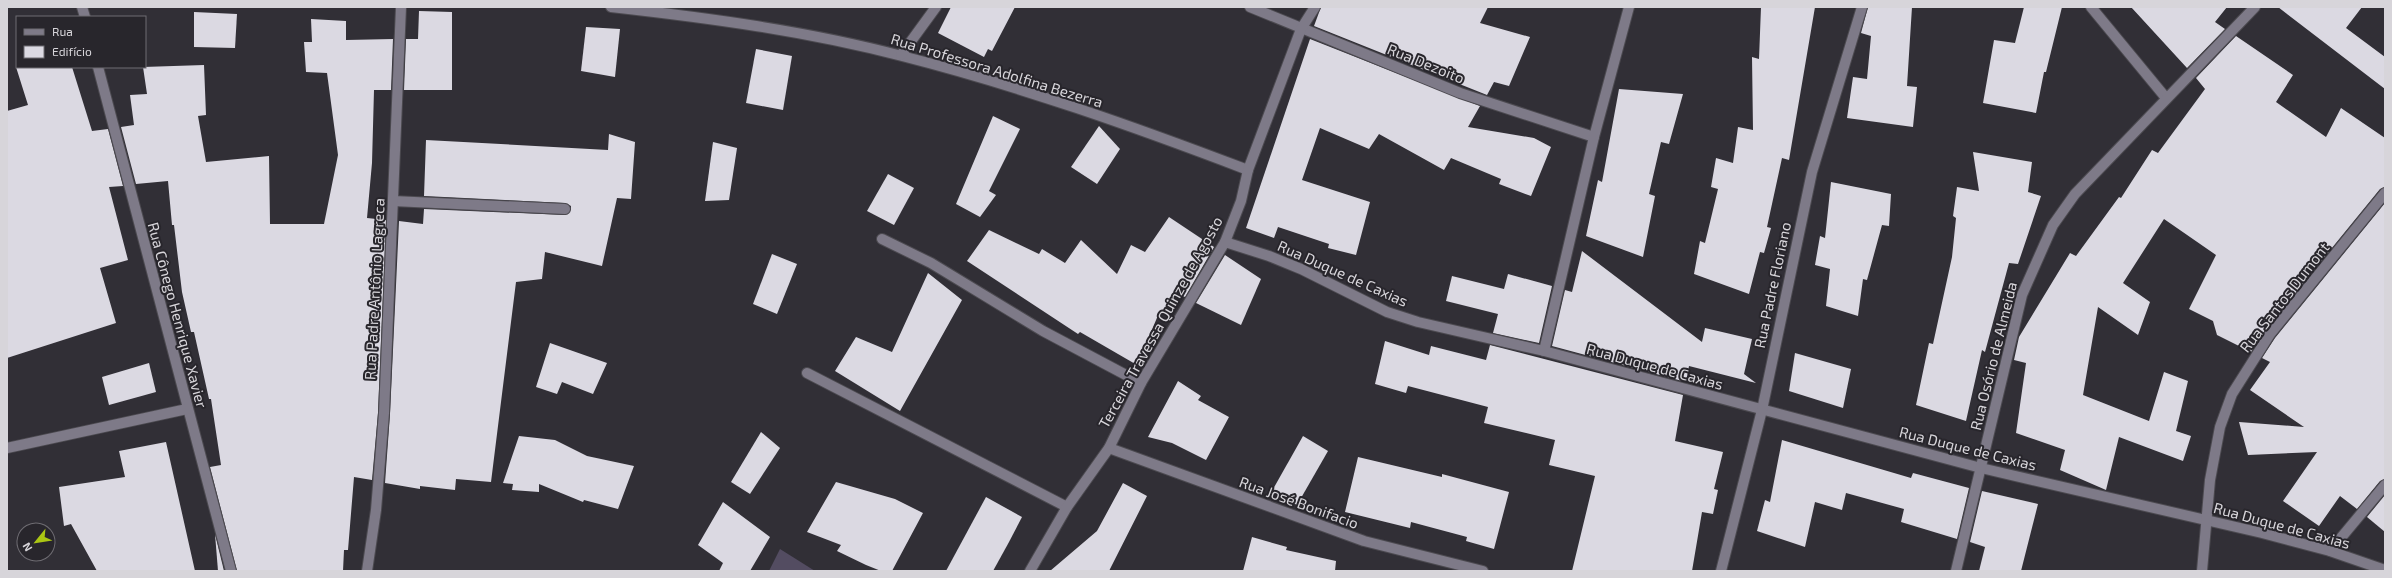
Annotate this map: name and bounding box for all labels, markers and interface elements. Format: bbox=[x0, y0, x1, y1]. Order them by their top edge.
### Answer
legend bbox=[16, 16, 146, 68]
text: Rua bbox=[52, 24, 73, 38]
street label: Rua Professora Adolfina Bezerra bbox=[889, 29, 1105, 111]
street label: Rua Dezoito bbox=[1385, 39, 1467, 87]
text: Edifício bbox=[52, 44, 92, 58]
street label: Rua Padre Antônio Lagreca bbox=[360, 198, 388, 380]
street label: Terceira Travessa Quinze de Agosto bbox=[1094, 213, 1227, 431]
street label: Rua Cônego Henrique Xavier bbox=[145, 220, 211, 410]
street label: Rua Padre Floriano bbox=[1750, 220, 1794, 350]
street label: Rua Duque de Caxias bbox=[1275, 236, 1411, 310]
street label: Rua Santos Dumont bbox=[2235, 238, 2333, 356]
street label: Rua Osório de Almeida bbox=[1966, 280, 2020, 432]
street label: Rua Duque de Caxias bbox=[1585, 339, 1725, 393]
street label: Rua Duque de Caxias bbox=[1898, 422, 2038, 474]
street label: Rua José Bonifacio bbox=[1237, 472, 1361, 532]
street label: Rua Duque de Caxias bbox=[2212, 498, 2352, 552]
north arrow bbox=[16, 522, 56, 562]
text: N bbox=[19, 541, 35, 554]

